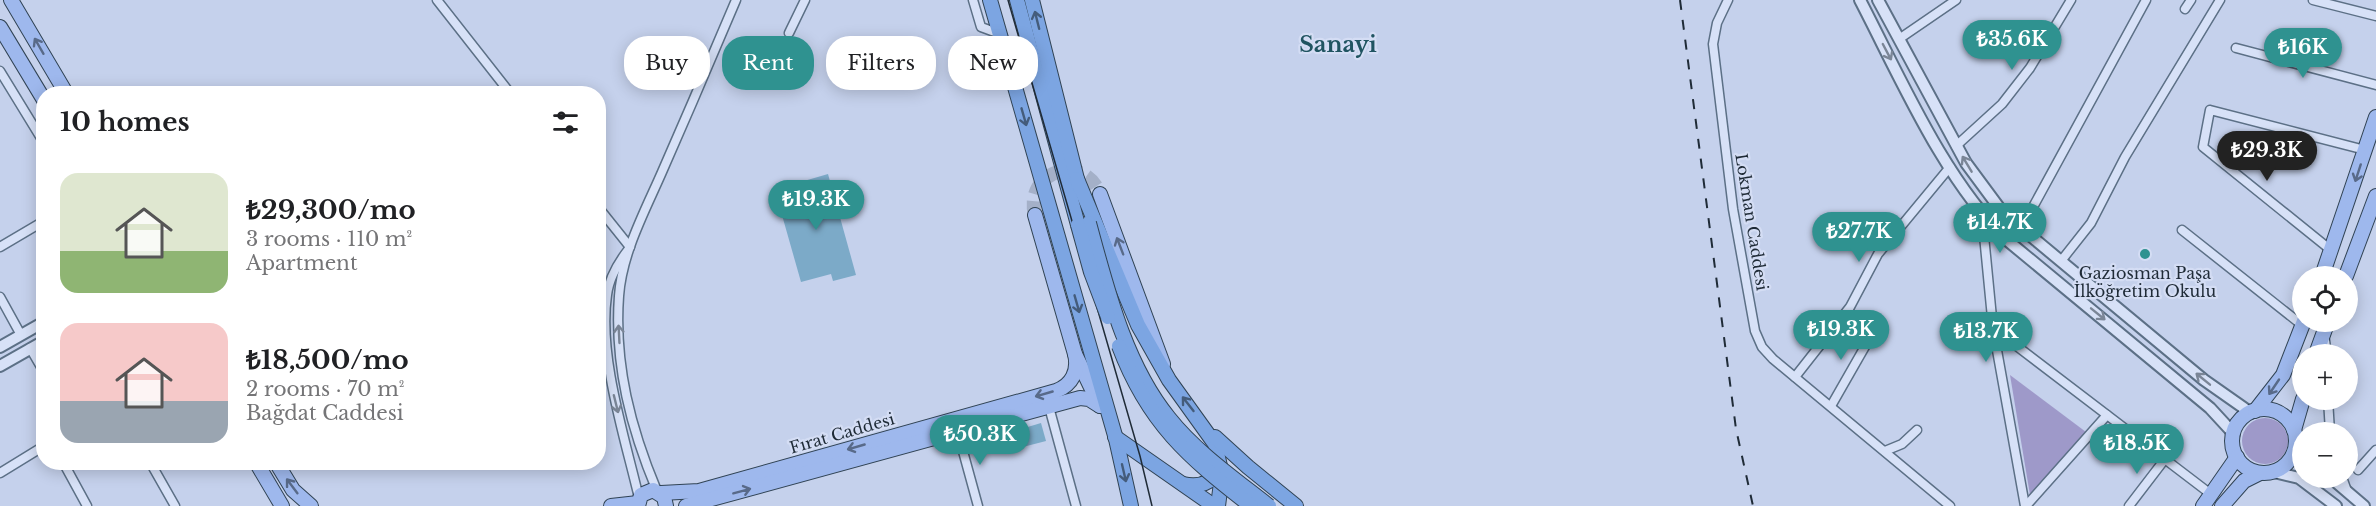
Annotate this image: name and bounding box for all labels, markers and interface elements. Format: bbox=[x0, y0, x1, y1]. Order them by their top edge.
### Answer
one-way arrow bbox=[1031, 11, 1043, 30]
pin: ₺35.6K bbox=[1963, 20, 2061, 71]
text: ₺35.6K bbox=[1977, 27, 2047, 51]
pin: ₺16K bbox=[2267, 28, 2339, 79]
district label: Sanayi bbox=[1299, 31, 1377, 58]
text: ₺16K bbox=[2278, 35, 2328, 59]
chip: Buy bbox=[624, 36, 710, 90]
chip: Rent bbox=[722, 36, 814, 90]
chip: Filters bbox=[826, 36, 936, 90]
chip: New bbox=[948, 36, 1038, 90]
one-way arrow bbox=[32, 38, 44, 55]
one-way arrow bbox=[1881, 43, 1893, 60]
text: 10 homes bbox=[60, 106, 190, 138]
icon: filters bbox=[549, 106, 582, 139]
one-way arrow bbox=[1018, 107, 1030, 126]
pin: ₺29.3K bbox=[2218, 131, 2316, 182]
text: ₺29.3K bbox=[2231, 138, 2303, 162]
street label: Lokman Caddesi bbox=[1731, 152, 1773, 293]
one-way arrow bbox=[1960, 156, 1972, 173]
one-way arrow bbox=[2351, 163, 2362, 182]
pin: ₺19.3K bbox=[767, 180, 865, 231]
text: ₺19.3K bbox=[782, 187, 850, 211]
text: ₺29,300/mo bbox=[246, 194, 416, 226]
icon: home bbox=[108, 197, 180, 269]
pin: ₺14.7K bbox=[1951, 203, 2049, 254]
text: ₺14.7K bbox=[1967, 210, 2033, 234]
pin: ₺27.7K bbox=[1810, 212, 1908, 263]
text: ₺27.7K bbox=[1826, 219, 1892, 243]
text: 3 rooms · 110 m² bbox=[246, 227, 412, 251]
one-way arrow bbox=[1114, 237, 1125, 256]
marker: Gaziosman Paşa İlköğretim Okulu bbox=[2138, 247, 2152, 261]
text: Apartment bbox=[246, 251, 357, 275]
place label: Gaziosman Paşa İlköğretim Okulu bbox=[2074, 263, 2217, 301]
map controls bbox=[2292, 266, 2358, 488]
button: locate bbox=[2292, 266, 2358, 332]
one-way arrow bbox=[1072, 294, 1083, 313]
one-way arrow bbox=[2089, 308, 2105, 321]
pin: ₺19.3K bbox=[1792, 310, 1890, 361]
pin: ₺13.7K bbox=[1937, 312, 2035, 363]
text: ₺19.3K bbox=[1807, 317, 1875, 341]
text: ₺13.7K bbox=[1954, 319, 2018, 343]
one-way arrow bbox=[613, 324, 624, 344]
text: ₺18,500/mo bbox=[246, 344, 409, 376]
button: + bbox=[2292, 344, 2358, 410]
icon: home bbox=[108, 347, 180, 419]
one-way arrow bbox=[2195, 372, 2211, 385]
text: 2 rooms · 70 m² bbox=[246, 377, 404, 401]
one-way arrow bbox=[2268, 378, 2280, 395]
one-way arrow bbox=[1035, 389, 1054, 400]
one-way arrow bbox=[611, 394, 623, 413]
one-way arrow bbox=[1181, 397, 1194, 413]
text: Bağdat Caddesi bbox=[246, 401, 404, 425]
street label: Fırat Caddesi bbox=[787, 408, 897, 458]
pin: ₺50.3K bbox=[931, 415, 1029, 466]
text: ₺50.3K bbox=[944, 422, 1016, 446]
button: − bbox=[2292, 422, 2358, 488]
pin: ₺18.5K bbox=[2088, 424, 2186, 475]
text: ₺18.5K bbox=[2104, 431, 2170, 455]
one-way arrow bbox=[847, 441, 866, 453]
one-way arrow bbox=[1118, 463, 1130, 482]
one-way arrow bbox=[286, 478, 298, 494]
one-way arrow bbox=[733, 485, 752, 496]

